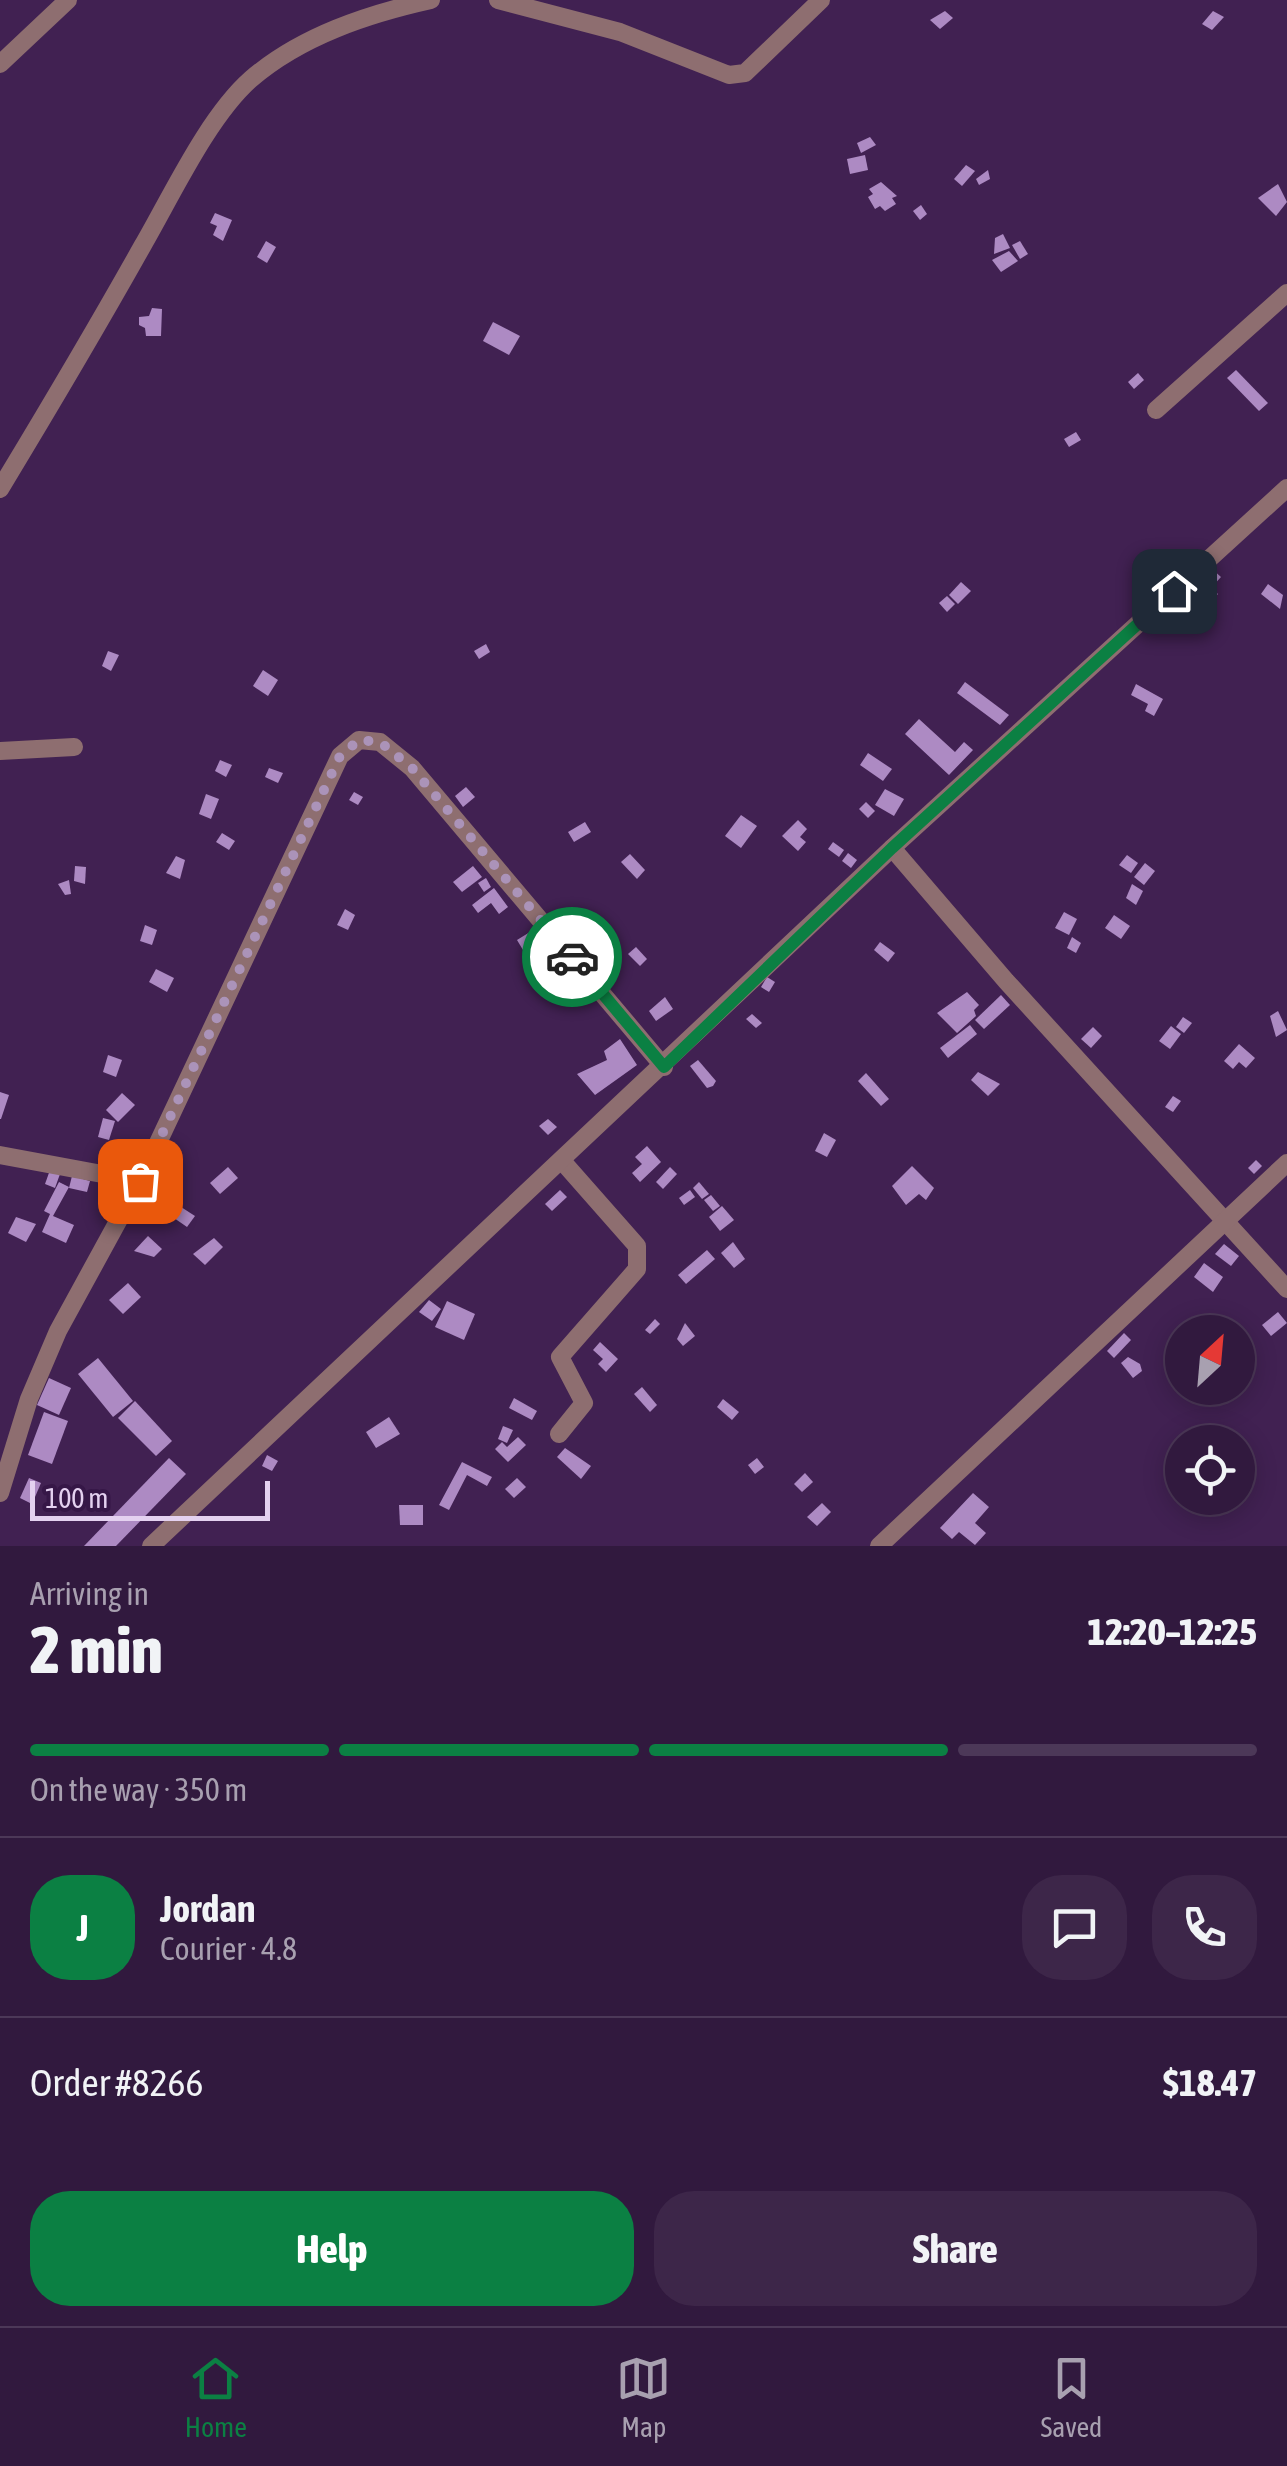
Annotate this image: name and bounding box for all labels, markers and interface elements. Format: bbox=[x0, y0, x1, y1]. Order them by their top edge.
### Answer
pin bbox=[1132, 549, 1217, 634]
icon: home bbox=[1147, 564, 1202, 619]
courier bbox=[522, 907, 622, 1007]
icon: car bbox=[545, 930, 600, 985]
pin bbox=[98, 1139, 183, 1224]
icon: bag bbox=[113, 1154, 168, 1209]
north arrow bbox=[1165, 1315, 1255, 1405]
map controls bbox=[1165, 1315, 1255, 1515]
button: locate bbox=[1165, 1425, 1255, 1515]
scale bar bbox=[30, 1476, 270, 1520]
text: 100 m bbox=[45, 1482, 108, 1514]
text: Arriving in bbox=[30, 1575, 149, 1612]
text: 12:20–12:25 bbox=[1087, 1610, 1257, 1653]
text: 2 min bbox=[30, 1612, 163, 1687]
text: On the way · 350 m bbox=[30, 1771, 247, 1808]
button: chat bbox=[1022, 1875, 1127, 1980]
button: phone bbox=[1152, 1875, 1257, 1980]
text: Jordan bbox=[160, 1887, 255, 1930]
text: J bbox=[76, 1906, 89, 1949]
text: Courier · 4.8 bbox=[160, 1930, 297, 1967]
text: Order #8266 bbox=[30, 2061, 203, 2104]
text: $18.47 bbox=[1163, 2061, 1257, 2104]
button: Help bbox=[30, 2191, 634, 2306]
button: Share bbox=[654, 2191, 1257, 2306]
tab: Home bbox=[185, 2351, 247, 2443]
tab: Map bbox=[616, 2351, 671, 2443]
tab: Saved bbox=[1040, 2351, 1102, 2443]

